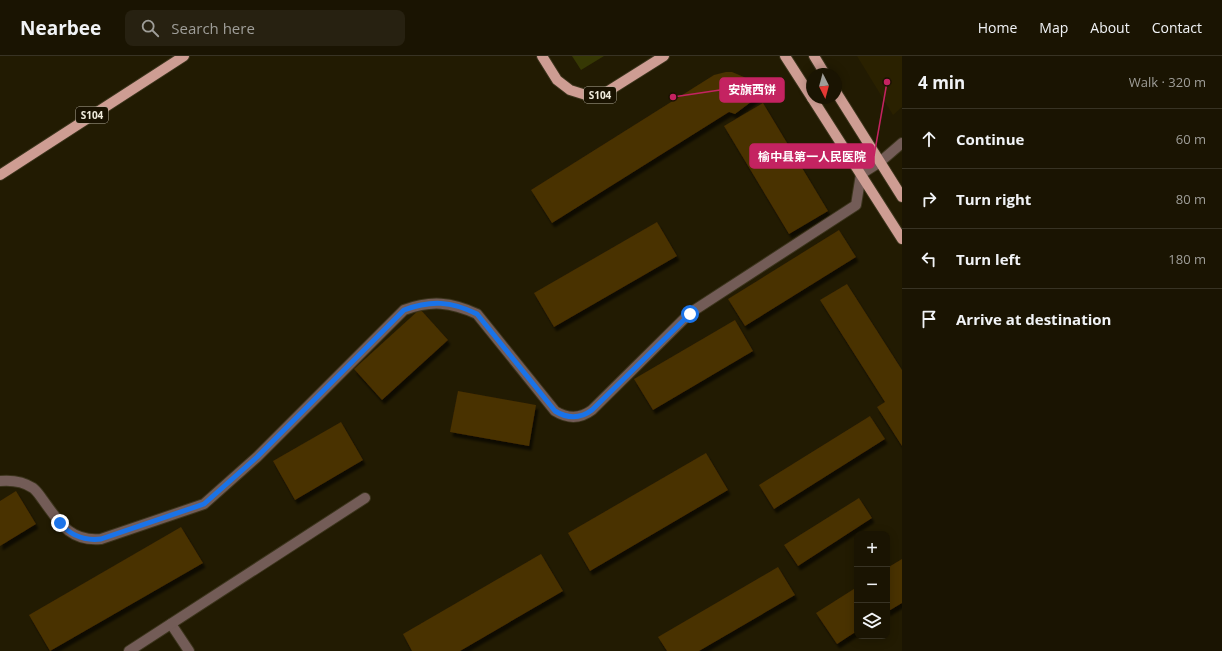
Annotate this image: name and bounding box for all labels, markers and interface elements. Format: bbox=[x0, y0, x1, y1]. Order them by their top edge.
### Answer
search box bbox=[125, 10, 405, 46]
text: Nearbee bbox=[20, 15, 101, 41]
icon: search bbox=[139, 17, 161, 39]
text: Search here bbox=[171, 18, 255, 38]
text: Home bbox=[978, 18, 1017, 37]
text: Map bbox=[1039, 18, 1068, 37]
text: About bbox=[1090, 18, 1130, 37]
text: Contact bbox=[1152, 18, 1202, 37]
north arrow bbox=[806, 68, 842, 104]
text: 4 min bbox=[918, 71, 965, 94]
text: Walk · 320 m bbox=[1129, 73, 1206, 91]
callout: 安旗西饼 bbox=[720, 78, 784, 102]
text: 安旗西饼 bbox=[728, 81, 776, 98]
road number: S104 bbox=[584, 87, 616, 103]
road number: S104 bbox=[76, 107, 108, 123]
icon: ahead bbox=[918, 128, 940, 150]
text: Continue bbox=[956, 129, 1024, 149]
text: 60 m bbox=[1176, 130, 1206, 148]
callout: 榆中县第一人民医院 bbox=[750, 144, 874, 168]
text: 榆中县第一人民医院 bbox=[758, 148, 866, 165]
icon: right bbox=[918, 188, 940, 210]
text: Turn right bbox=[956, 189, 1031, 209]
text: 80 m bbox=[1176, 190, 1206, 208]
icon: left bbox=[918, 248, 940, 270]
text: Turn left bbox=[956, 249, 1021, 269]
text: 180 m bbox=[1168, 250, 1206, 268]
route start bbox=[681, 305, 699, 323]
icon: arrive bbox=[918, 308, 940, 330]
text: Arrive at destination bbox=[956, 309, 1111, 329]
route end bbox=[51, 514, 69, 532]
map controls bbox=[854, 531, 890, 639]
button: + bbox=[854, 531, 890, 567]
button: − bbox=[854, 567, 890, 603]
button: layers bbox=[854, 603, 890, 639]

